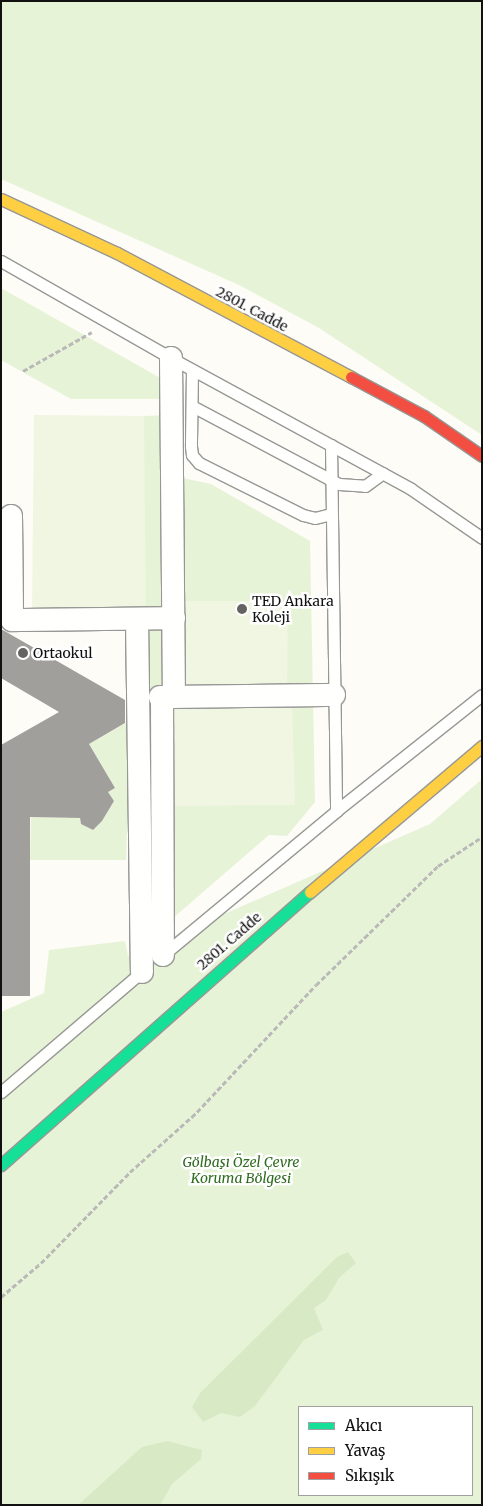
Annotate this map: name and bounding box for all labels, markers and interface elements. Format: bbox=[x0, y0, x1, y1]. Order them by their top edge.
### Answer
street label: 2801. Cadde bbox=[213, 283, 291, 335]
place label: TED Ankara Koleji bbox=[252, 593, 334, 626]
marker: TED Ankara Koleji bbox=[236, 603, 248, 615]
place label: Ortaokul bbox=[33, 645, 93, 661]
marker: Ortaokul bbox=[17, 647, 29, 659]
street label: 2801. Cadde bbox=[194, 909, 264, 973]
park label: Gölbaşı Özel Çevre Koruma Bölgesi bbox=[182, 1154, 300, 1186]
legend bbox=[298, 1406, 473, 1496]
text: Akıcı bbox=[345, 1416, 382, 1435]
text: Yavaş bbox=[345, 1441, 385, 1460]
text: Sıkışık bbox=[345, 1466, 394, 1485]

